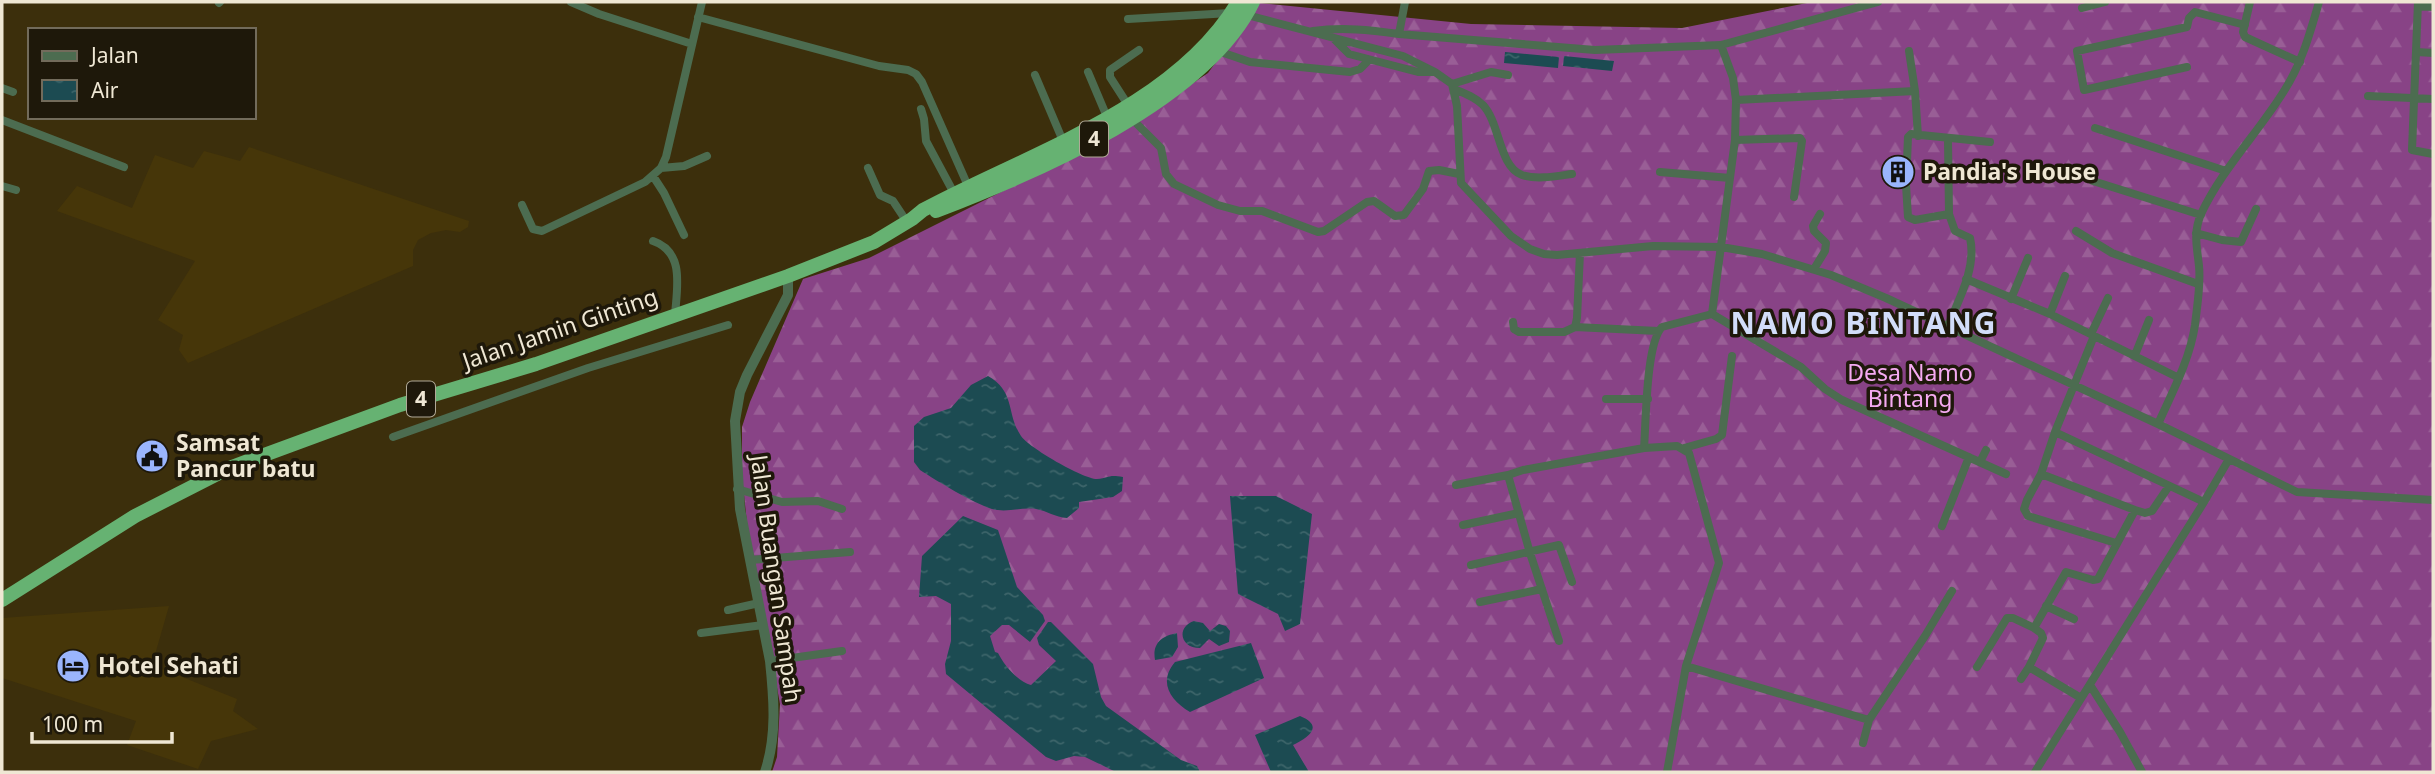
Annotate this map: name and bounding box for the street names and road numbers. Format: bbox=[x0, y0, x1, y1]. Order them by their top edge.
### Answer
road number: 4 bbox=[1080, 122, 1108, 156]
street label: Jalan Jamin Ginting bbox=[456, 280, 662, 377]
road number: 4 bbox=[407, 382, 435, 416]
street label: Jalan Buangan Sampah bbox=[743, 451, 810, 705]

